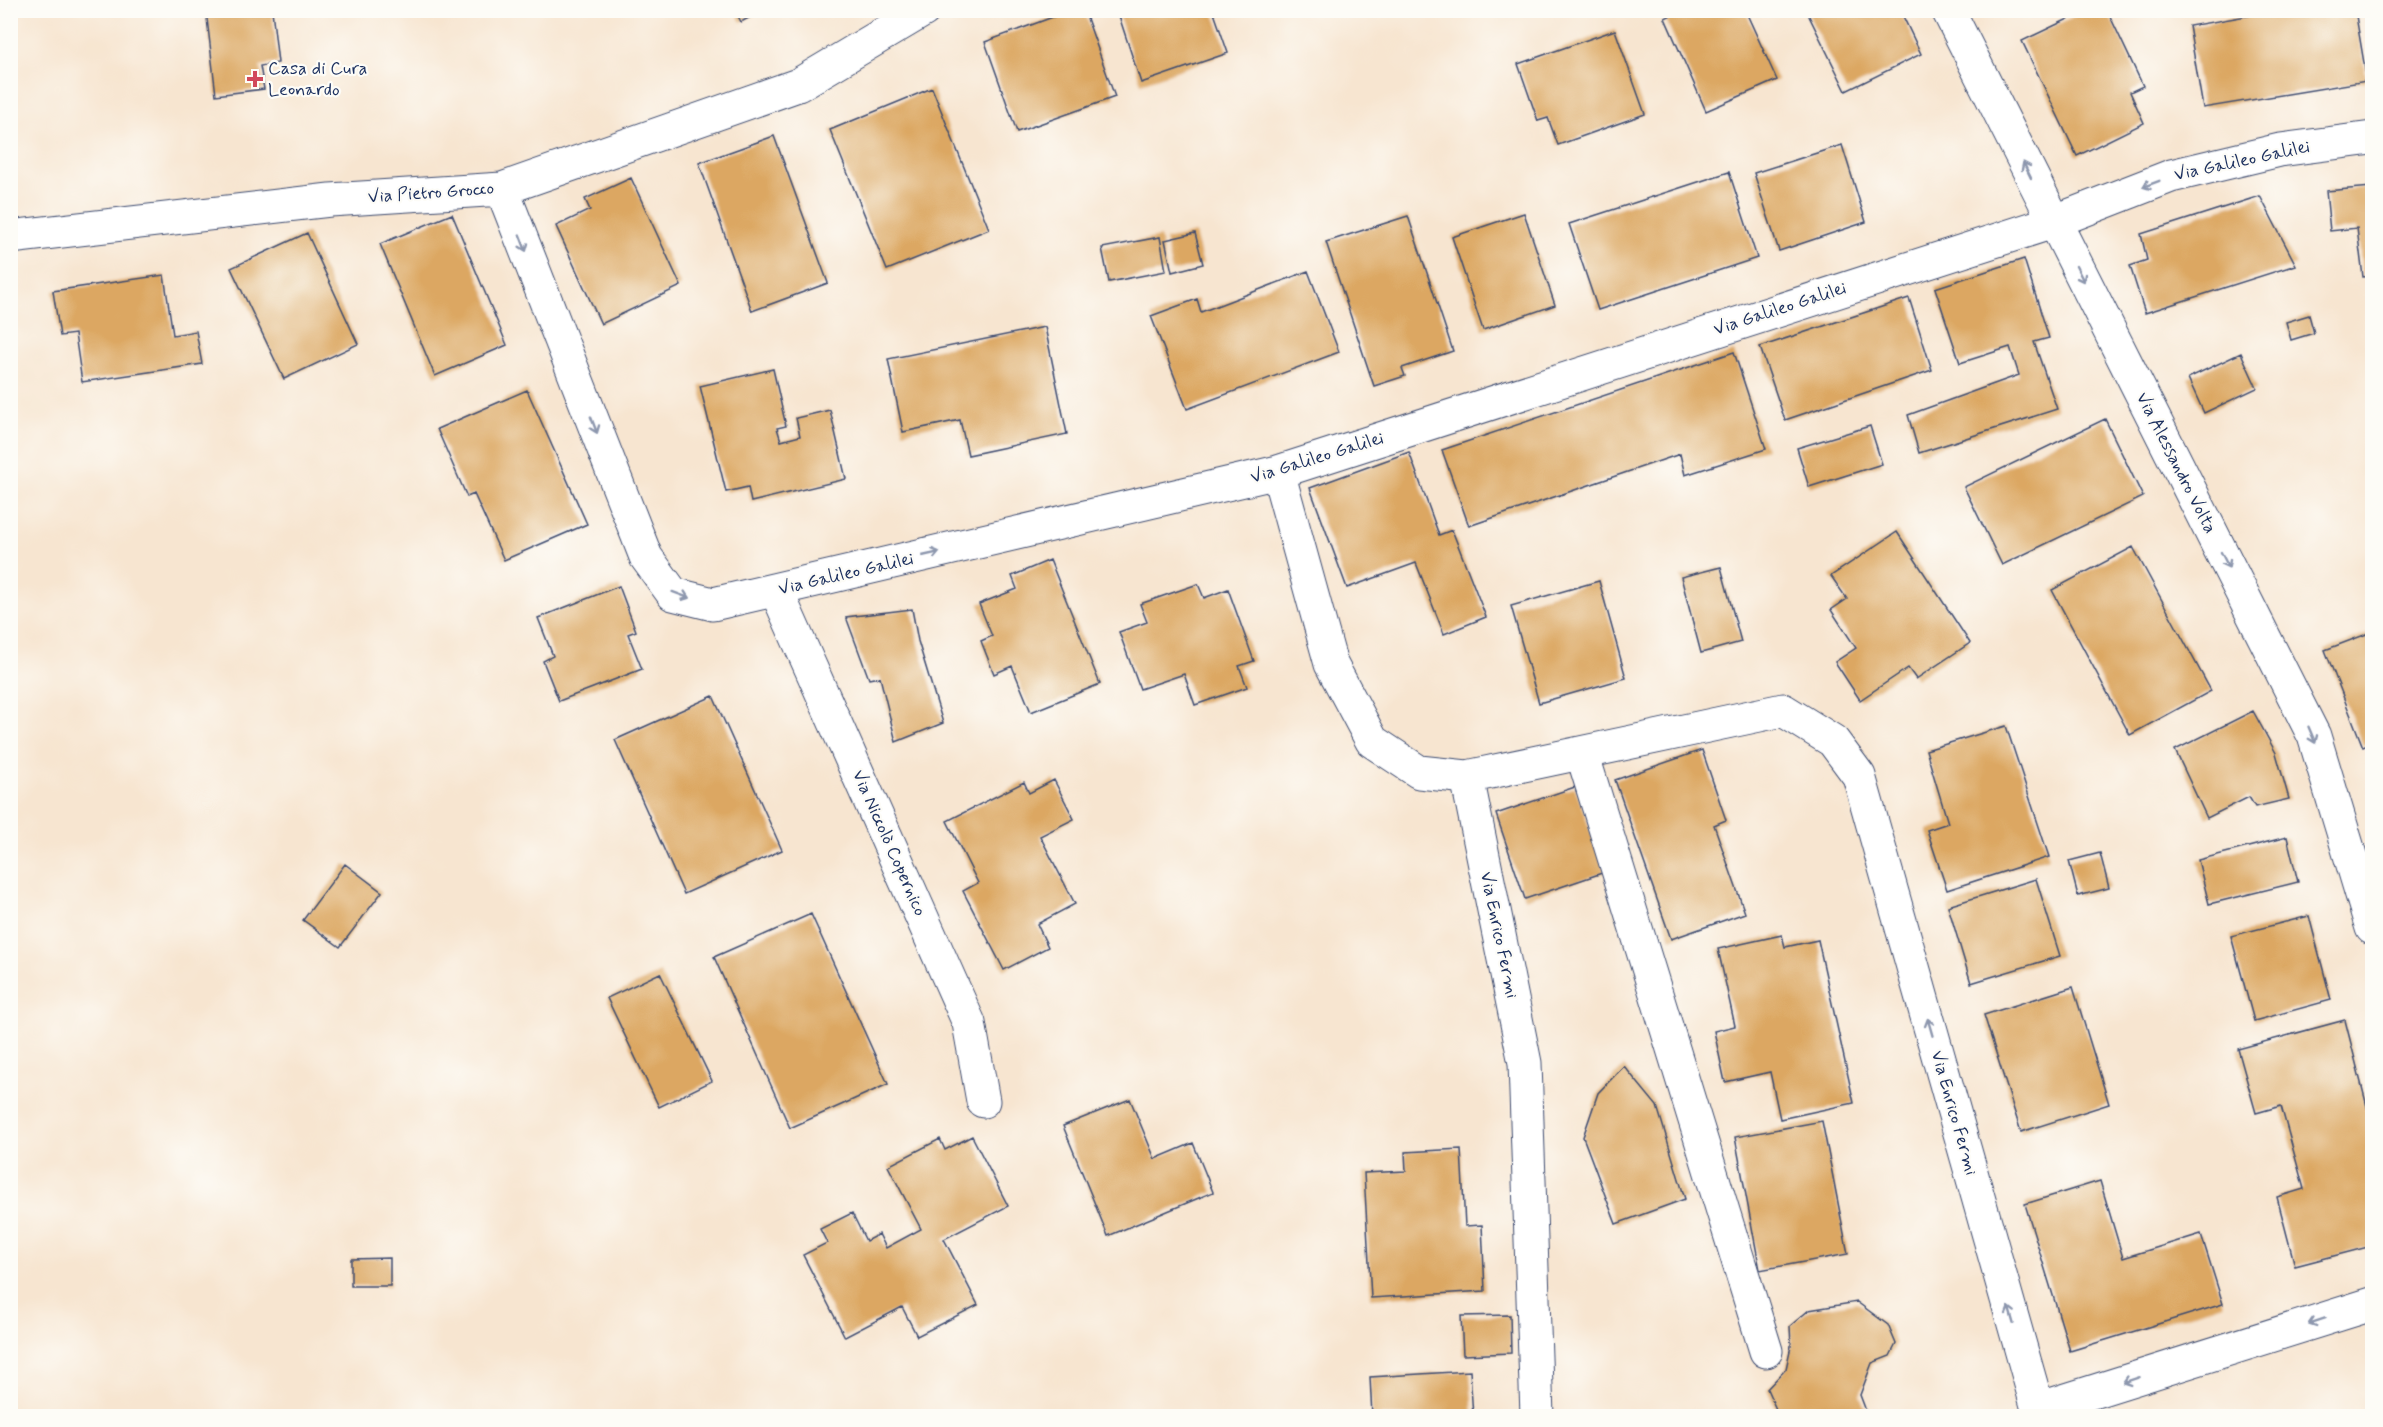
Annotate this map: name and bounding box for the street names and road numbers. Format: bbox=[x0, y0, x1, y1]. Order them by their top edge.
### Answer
street label: Via Galileo Galilei bbox=[2172, 135, 2312, 187]
street label: Via Pietro Grocco bbox=[367, 177, 495, 209]
street label: Via Galileo Galilei bbox=[1711, 276, 1849, 342]
street label: Via Alessandro Volta bbox=[2130, 388, 2222, 538]
street label: Via Galileo Galilei bbox=[1247, 426, 1387, 490]
street label: Via Galileo Galilei bbox=[776, 547, 916, 601]
street label: Via Niccolò Copernico bbox=[846, 766, 932, 920]
street label: Via Enrico Fermi bbox=[1474, 870, 1524, 1000]
street label: Via Enrico Fermi bbox=[1925, 1048, 1983, 1178]

